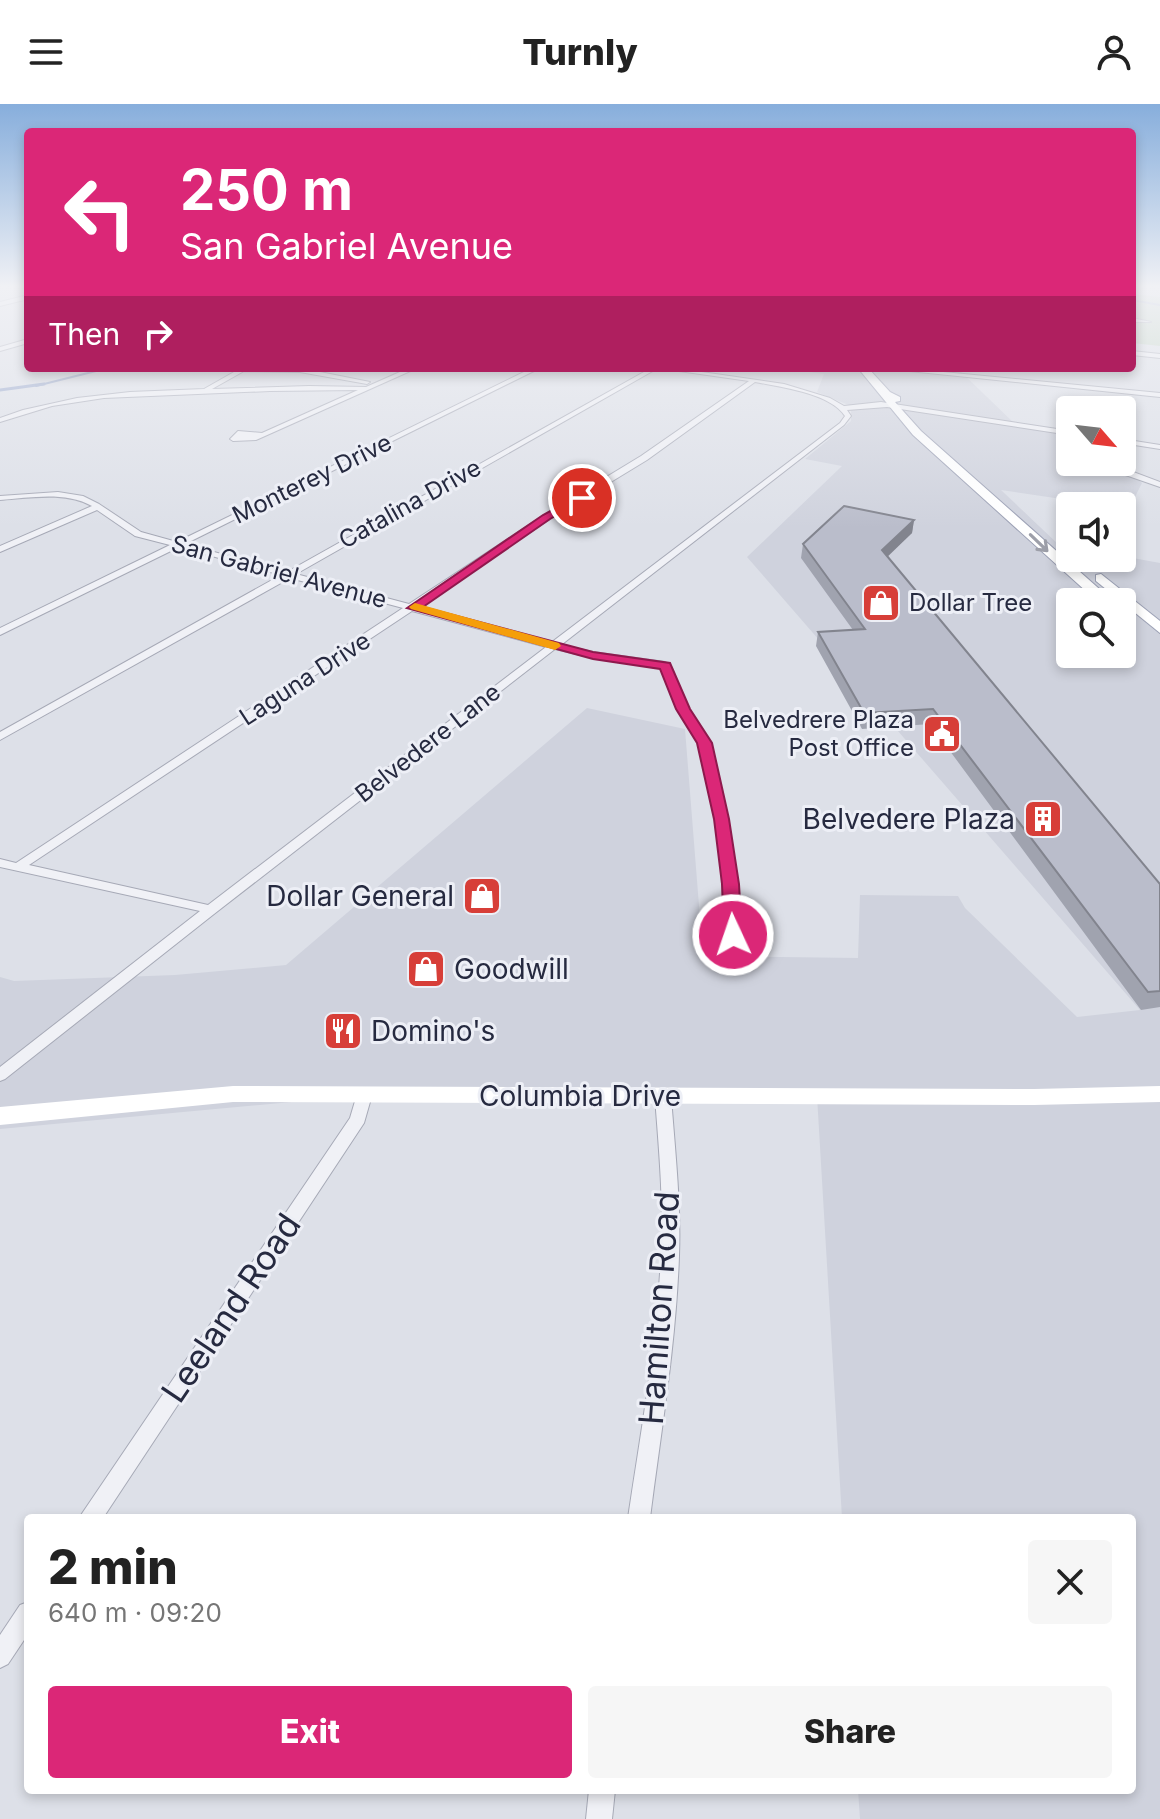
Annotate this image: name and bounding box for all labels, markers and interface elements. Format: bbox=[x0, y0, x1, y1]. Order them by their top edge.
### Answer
icon: menu bbox=[24, 30, 68, 74]
text: Turnly bbox=[522, 30, 638, 74]
icon: person bbox=[1092, 30, 1136, 74]
text: 250 m bbox=[180, 156, 353, 224]
icon: left bbox=[48, 160, 152, 264]
text: San Gabriel Avenue bbox=[180, 224, 513, 268]
icon: right bbox=[136, 312, 180, 356]
text: Then bbox=[48, 316, 120, 352]
north arrow bbox=[1056, 396, 1136, 476]
map controls bbox=[1056, 396, 1136, 668]
street label: Monterey Drive bbox=[227, 427, 396, 530]
street label: Catalina Drive bbox=[334, 453, 486, 555]
pin bbox=[548, 464, 616, 532]
icon: arrive bbox=[560, 476, 604, 520]
button: sound bbox=[1056, 492, 1136, 572]
street label: San Gabriel Avenue bbox=[168, 529, 390, 614]
one-way arrow bbox=[1029, 533, 1048, 552]
shop icon: Dollar Tree bbox=[860, 582, 902, 624]
place label: Dollar Tree bbox=[909, 588, 1032, 617]
button: search bbox=[1056, 588, 1136, 668]
street label: Laguna Drive bbox=[234, 626, 375, 732]
street label: Belvedere Lane bbox=[349, 677, 506, 808]
place label: Belvedrere Plaza Post Office bbox=[723, 705, 914, 762]
public building icon: Belvedrere Plaza Post Office bbox=[921, 713, 963, 755]
building icon: Belvedere Plaza bbox=[1022, 798, 1064, 840]
place label: Belvedere Plaza bbox=[803, 802, 1015, 836]
shop icon: Dollar General bbox=[461, 875, 503, 917]
place label: Dollar General bbox=[266, 879, 454, 913]
position arrow bbox=[691, 893, 775, 977]
shop icon: Goodwill bbox=[405, 948, 447, 990]
place label: Goodwill bbox=[454, 952, 569, 986]
restaurant icon: Domino's bbox=[322, 1010, 364, 1052]
place label: Domino's bbox=[371, 1014, 495, 1048]
street label: Columbia Drive bbox=[479, 1079, 681, 1113]
street label: Hamilton Road bbox=[630, 1190, 687, 1426]
street label: Leeland Road bbox=[152, 1206, 309, 1410]
text: 2 min bbox=[48, 1537, 178, 1596]
button: close bbox=[1028, 1540, 1112, 1624]
text: 640 m · 09:20 bbox=[48, 1597, 222, 1628]
button: Exit bbox=[48, 1686, 572, 1778]
button: Share bbox=[588, 1686, 1112, 1778]

